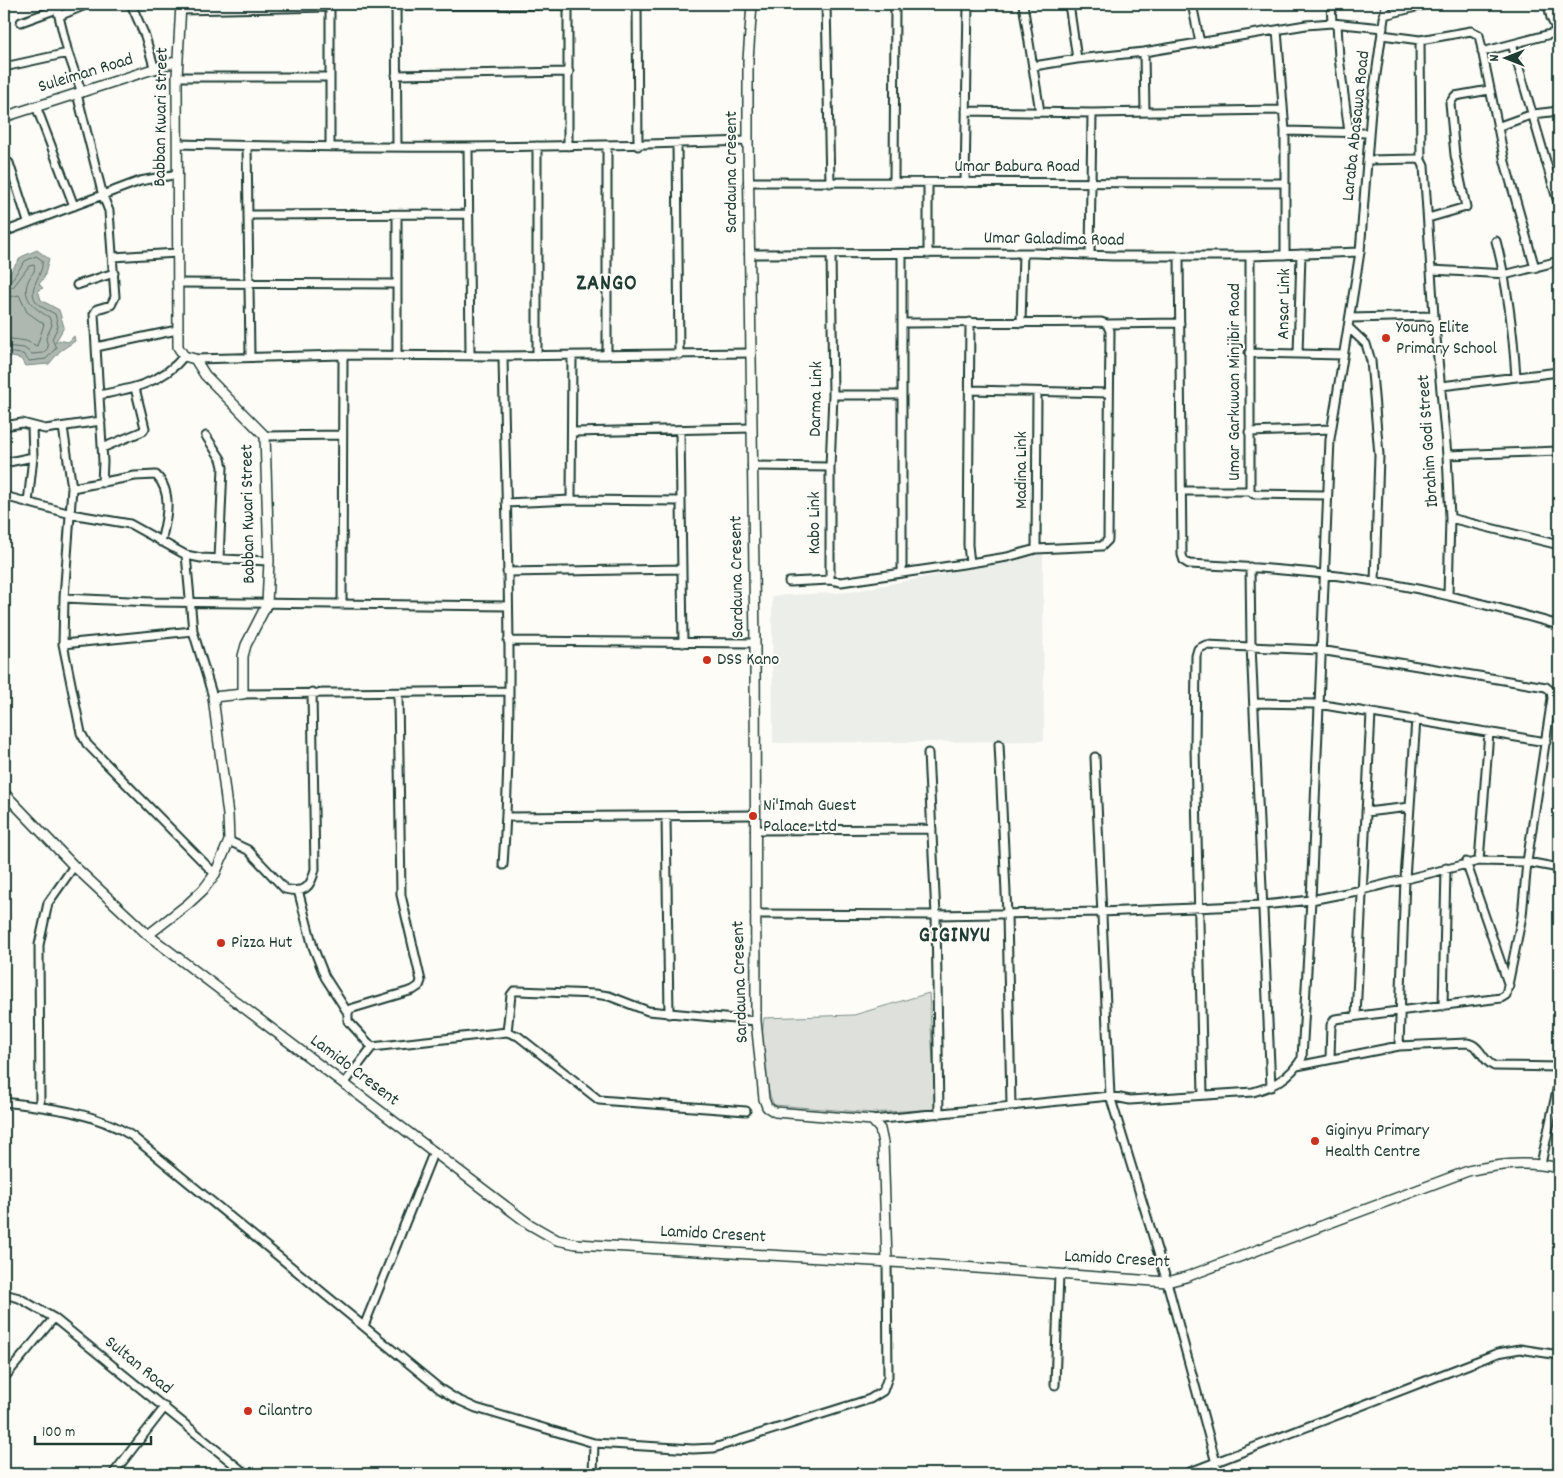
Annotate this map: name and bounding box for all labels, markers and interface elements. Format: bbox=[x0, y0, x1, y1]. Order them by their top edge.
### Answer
north arrow bbox=[1480, 32, 1530, 82]
street label: Babban Kwari Street bbox=[148, 47, 176, 187]
street label: Suleiman Road bbox=[35, 48, 137, 100]
street label: Laraba Abasawa Road bbox=[1337, 50, 1377, 202]
text: N bbox=[1485, 54, 1505, 61]
street label: Sardauna Cresent bbox=[720, 110, 745, 233]
street label: Umar Babura Road bbox=[954, 155, 1080, 180]
street label: Umar Galadima Road bbox=[983, 226, 1125, 254]
street label: Ansar Link bbox=[1272, 268, 1298, 340]
district label: ZANGO bbox=[576, 269, 638, 300]
street label: Umar Garkuwan Minjibir Road bbox=[1223, 283, 1248, 481]
place label: Young Elite Primary School bbox=[1396, 316, 1497, 362]
marker: Young Elite Primary School bbox=[1380, 332, 1392, 344]
street label: Darma Link bbox=[804, 361, 830, 437]
street label: Ibrahim Godi Street bbox=[1412, 373, 1446, 508]
street label: Madina Link bbox=[1010, 431, 1035, 509]
street label: Babban Kwari Street bbox=[235, 444, 263, 584]
street label: Kabo Link bbox=[803, 491, 828, 555]
street label: Sardauna Cresent bbox=[724, 515, 752, 638]
place label: DSS Kano bbox=[717, 648, 779, 673]
marker: DSS Kano bbox=[701, 654, 713, 666]
place label: Ni'Imah Guest Palace. Ltd bbox=[763, 794, 857, 840]
marker: Ni'Imah Guest Palace. Ltd bbox=[747, 810, 759, 822]
street label: Sardauna Cresent bbox=[726, 920, 756, 1044]
district label: GIGINYU bbox=[919, 921, 991, 952]
place label: Pizza Hut bbox=[231, 931, 293, 956]
marker: Pizza Hut bbox=[215, 937, 227, 949]
street label: Lamido Cresent bbox=[304, 1029, 404, 1113]
place label: Giginyu Primary Health Centre bbox=[1325, 1119, 1430, 1165]
marker: Giginyu Primary Health Centre bbox=[1309, 1135, 1321, 1147]
street label: Lamido Cresent bbox=[659, 1220, 767, 1250]
street label: Lamido Cresent bbox=[1063, 1245, 1171, 1275]
street label: Sultan Road bbox=[99, 1331, 177, 1401]
place label: Cilantro bbox=[258, 1399, 313, 1424]
marker: Cilantro bbox=[242, 1405, 254, 1417]
scale bar bbox=[35, 1413, 151, 1445]
text: 100 m bbox=[42, 1422, 75, 1444]

